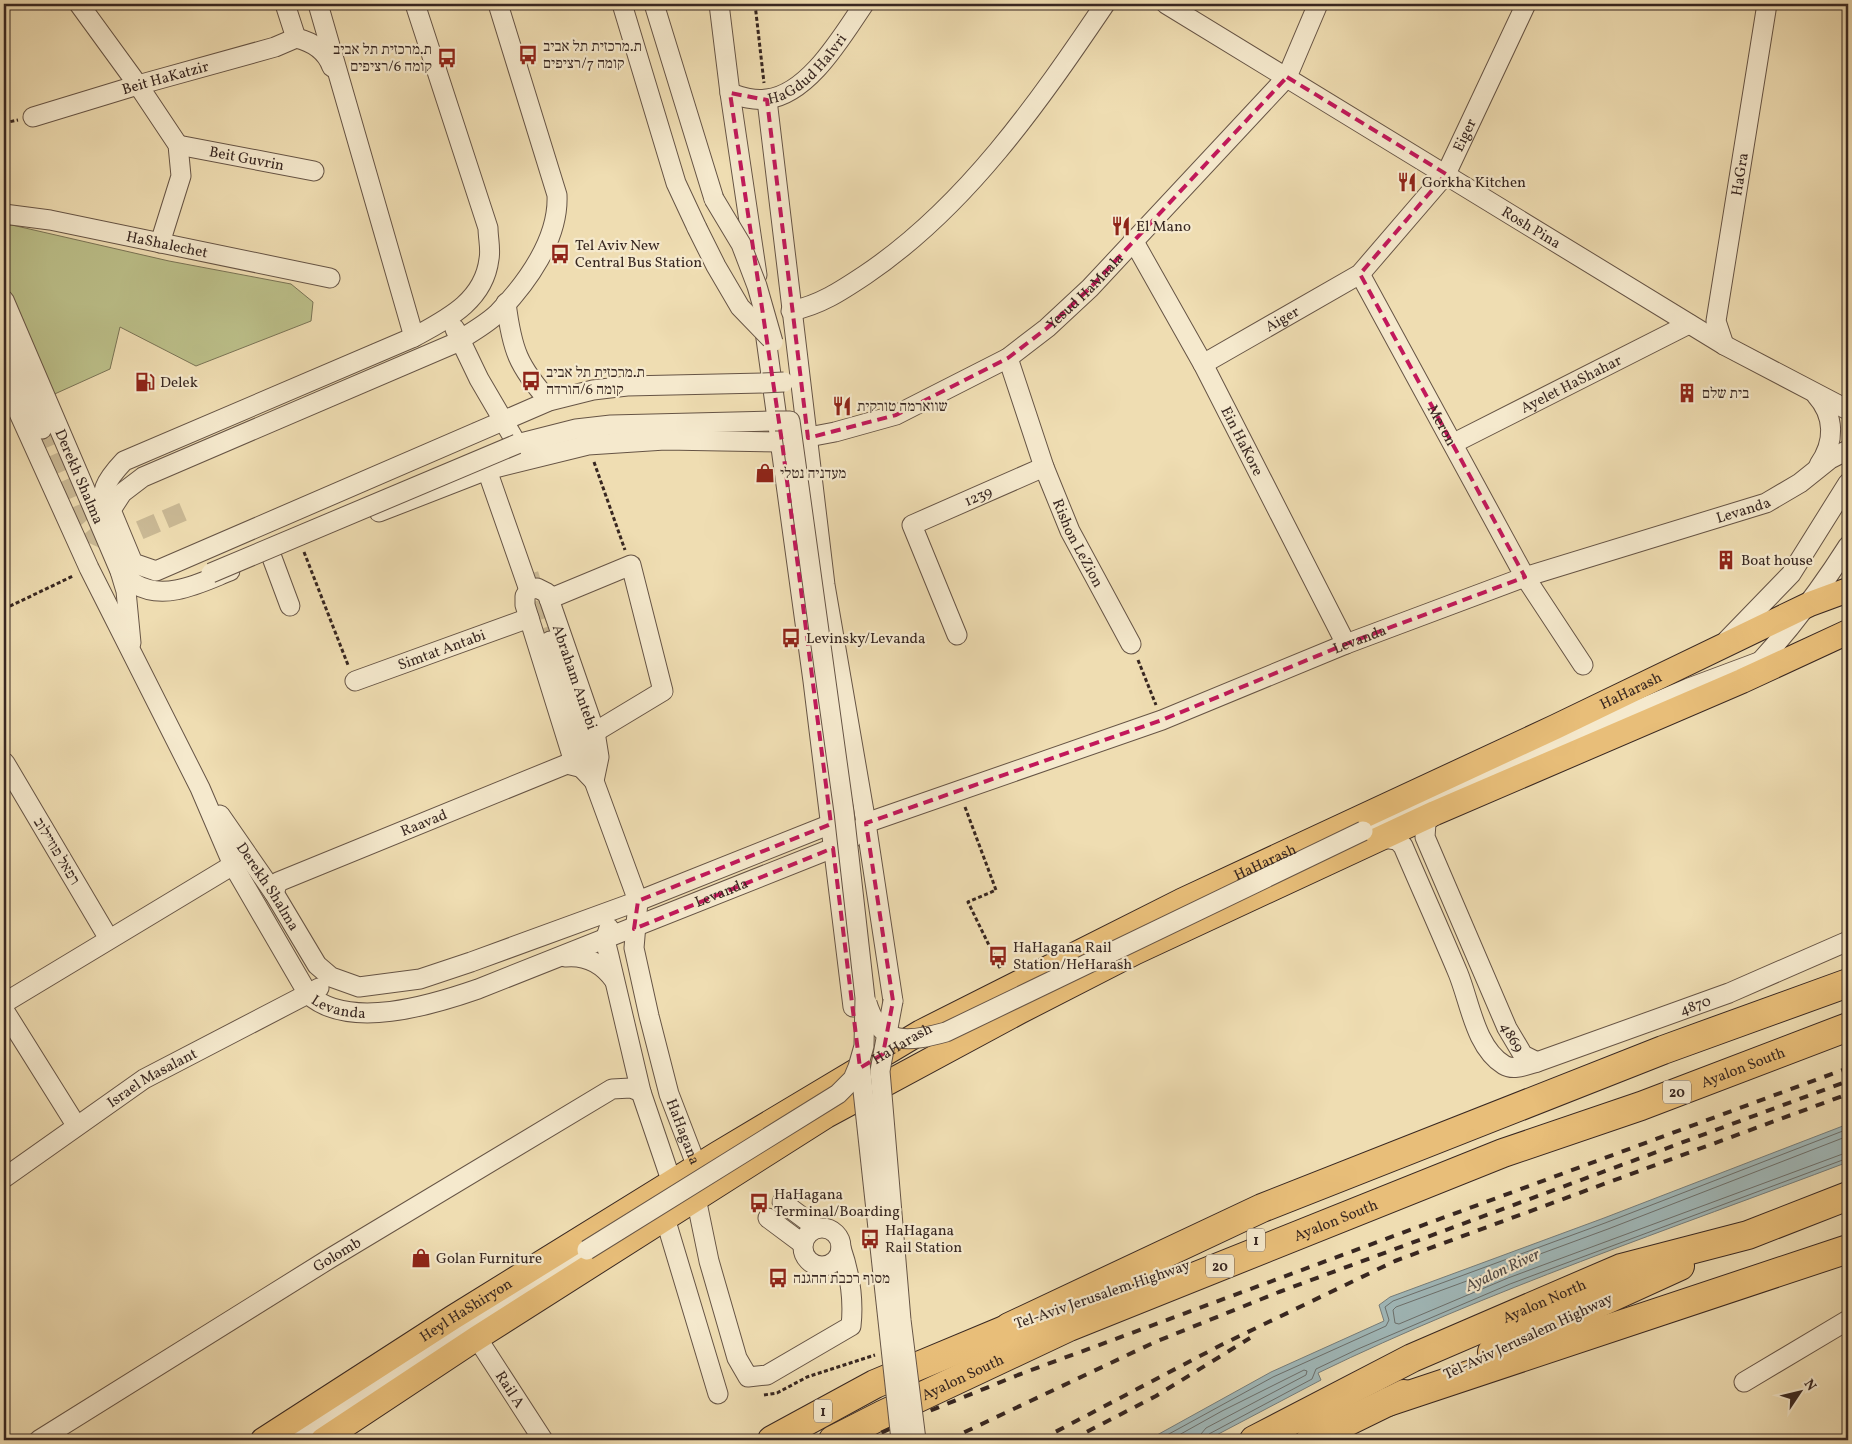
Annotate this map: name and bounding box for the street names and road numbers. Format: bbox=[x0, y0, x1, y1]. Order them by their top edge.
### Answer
street label: HaGdud HaIvri bbox=[766, 30, 853, 111]
street label: Beit HaKatzir bbox=[120, 57, 211, 101]
street label: Eiger bbox=[1449, 115, 1483, 156]
street label: Beit Guvrin bbox=[207, 142, 286, 177]
street label: HaGra bbox=[1727, 151, 1755, 198]
street label: Rosh Pina bbox=[1497, 202, 1564, 255]
street label: HaShalechet bbox=[124, 227, 209, 264]
street label: Yesud HaMaala bbox=[1042, 249, 1129, 335]
street label: Aiger bbox=[1262, 302, 1304, 338]
street label: Ayelet HaShahar bbox=[1517, 351, 1626, 420]
street label: Meron bbox=[1421, 401, 1461, 450]
street label: Ein HaKore bbox=[1215, 404, 1268, 480]
street label: Derekh Shalma bbox=[49, 426, 108, 528]
street label: 1239 bbox=[961, 482, 996, 513]
street label: Levanda bbox=[1714, 493, 1775, 530]
street label: Rishon LeZion bbox=[1046, 496, 1108, 592]
street label: Levanda bbox=[1330, 621, 1390, 660]
street label: Abraham Antebi bbox=[546, 622, 601, 733]
street label: Simtat Antabi bbox=[395, 626, 489, 677]
street label: HaHarash bbox=[1597, 668, 1666, 716]
street label: Raavad bbox=[398, 805, 451, 843]
street label: רפאל פוזיילוב bbox=[27, 814, 84, 889]
street label: Derekh Shalma bbox=[230, 839, 303, 935]
street label: HaHarash bbox=[1231, 840, 1300, 887]
street label: Levanda bbox=[692, 874, 752, 914]
street label: Levanda bbox=[306, 991, 366, 1025]
street label: 4870 bbox=[1677, 991, 1714, 1022]
street label: HaHarash bbox=[869, 1019, 936, 1071]
street label: 4869 bbox=[1494, 1020, 1528, 1057]
street label: Ayalon South bbox=[1698, 1043, 1789, 1094]
street label: Israel Masalant bbox=[103, 1044, 201, 1114]
road number: 20 bbox=[1663, 1080, 1691, 1104]
street label: HaHagana bbox=[660, 1096, 704, 1168]
street label: Ayalon South bbox=[1291, 1195, 1381, 1248]
road number: 1 bbox=[1247, 1228, 1265, 1252]
street label: Golomb bbox=[310, 1233, 366, 1278]
road number: 20 bbox=[1206, 1254, 1234, 1278]
street label: Tel-Aviv Jerusalem Highway bbox=[1012, 1255, 1193, 1335]
street label: Heyl HaShiryon bbox=[416, 1274, 517, 1348]
street label: Ayalon North bbox=[1500, 1275, 1590, 1330]
street label: Tel-Aviv Jerusalem Highway bbox=[1441, 1289, 1617, 1386]
street label: Ayalon South bbox=[919, 1350, 1008, 1407]
street label: Rail A bbox=[489, 1367, 529, 1413]
road number: 1 bbox=[814, 1400, 832, 1422]

